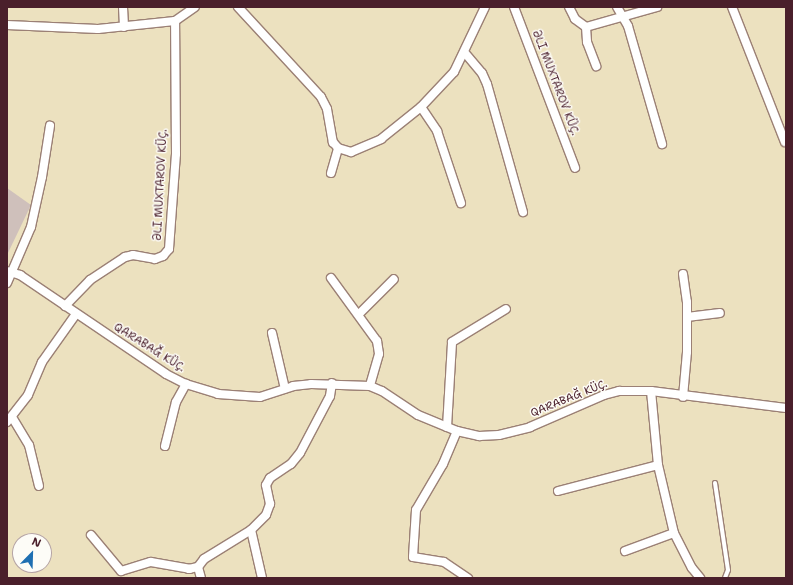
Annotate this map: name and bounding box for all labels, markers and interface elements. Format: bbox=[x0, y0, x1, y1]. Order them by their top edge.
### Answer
street label: ƏLI MUXTAROV KÜÇ. bbox=[529, 28, 581, 138]
street label: ƏLI MUXTAROV KÜÇ. bbox=[151, 129, 171, 241]
street label: QARABAĞ KÜÇ. bbox=[111, 321, 187, 375]
street label: QARABAĞ KÜÇ. bbox=[529, 378, 609, 420]
north arrow bbox=[12, 533, 52, 573]
text: N bbox=[30, 534, 43, 551]

